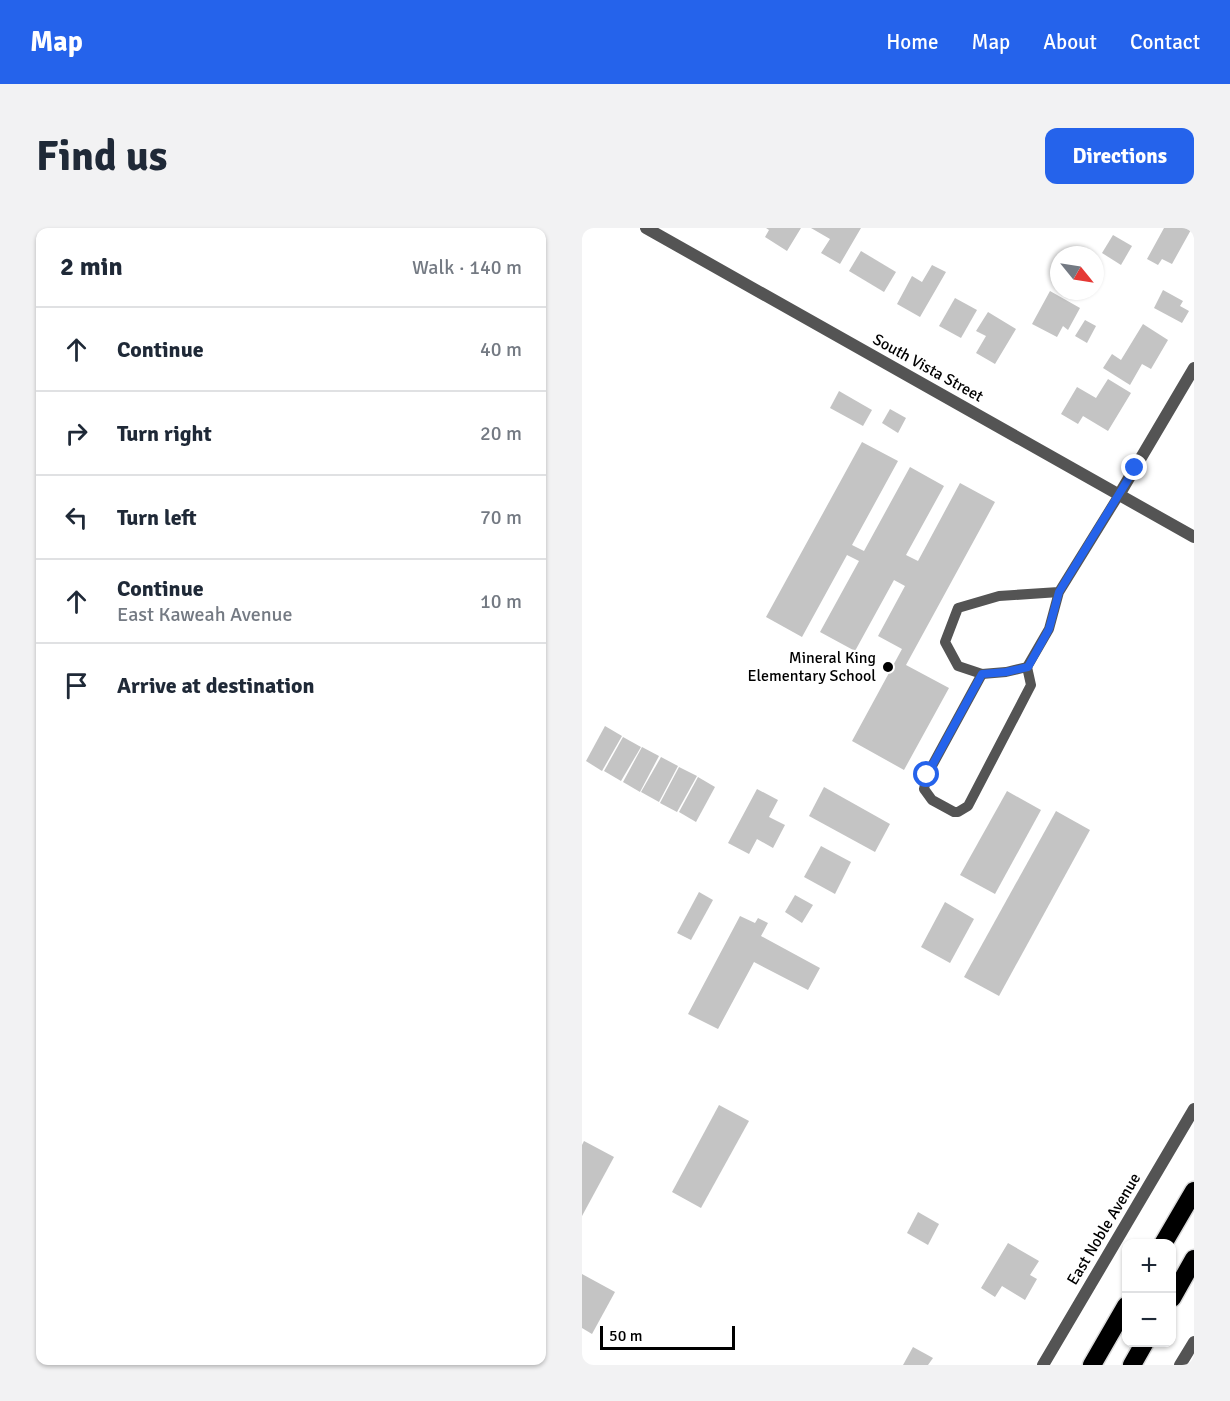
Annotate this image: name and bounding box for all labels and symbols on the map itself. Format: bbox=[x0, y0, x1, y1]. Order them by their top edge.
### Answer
north arrow bbox=[1050, 246, 1104, 300]
street label: South Vista Street bbox=[869, 329, 987, 407]
route end bbox=[1121, 454, 1147, 480]
place label: Mineral King Elementary School bbox=[747, 648, 876, 686]
marker: Mineral King Elementary School bbox=[881, 660, 895, 674]
route start bbox=[913, 761, 939, 787]
street label: East Noble Avenue bbox=[1063, 1169, 1145, 1289]
scale bar bbox=[600, 1323, 735, 1350]

